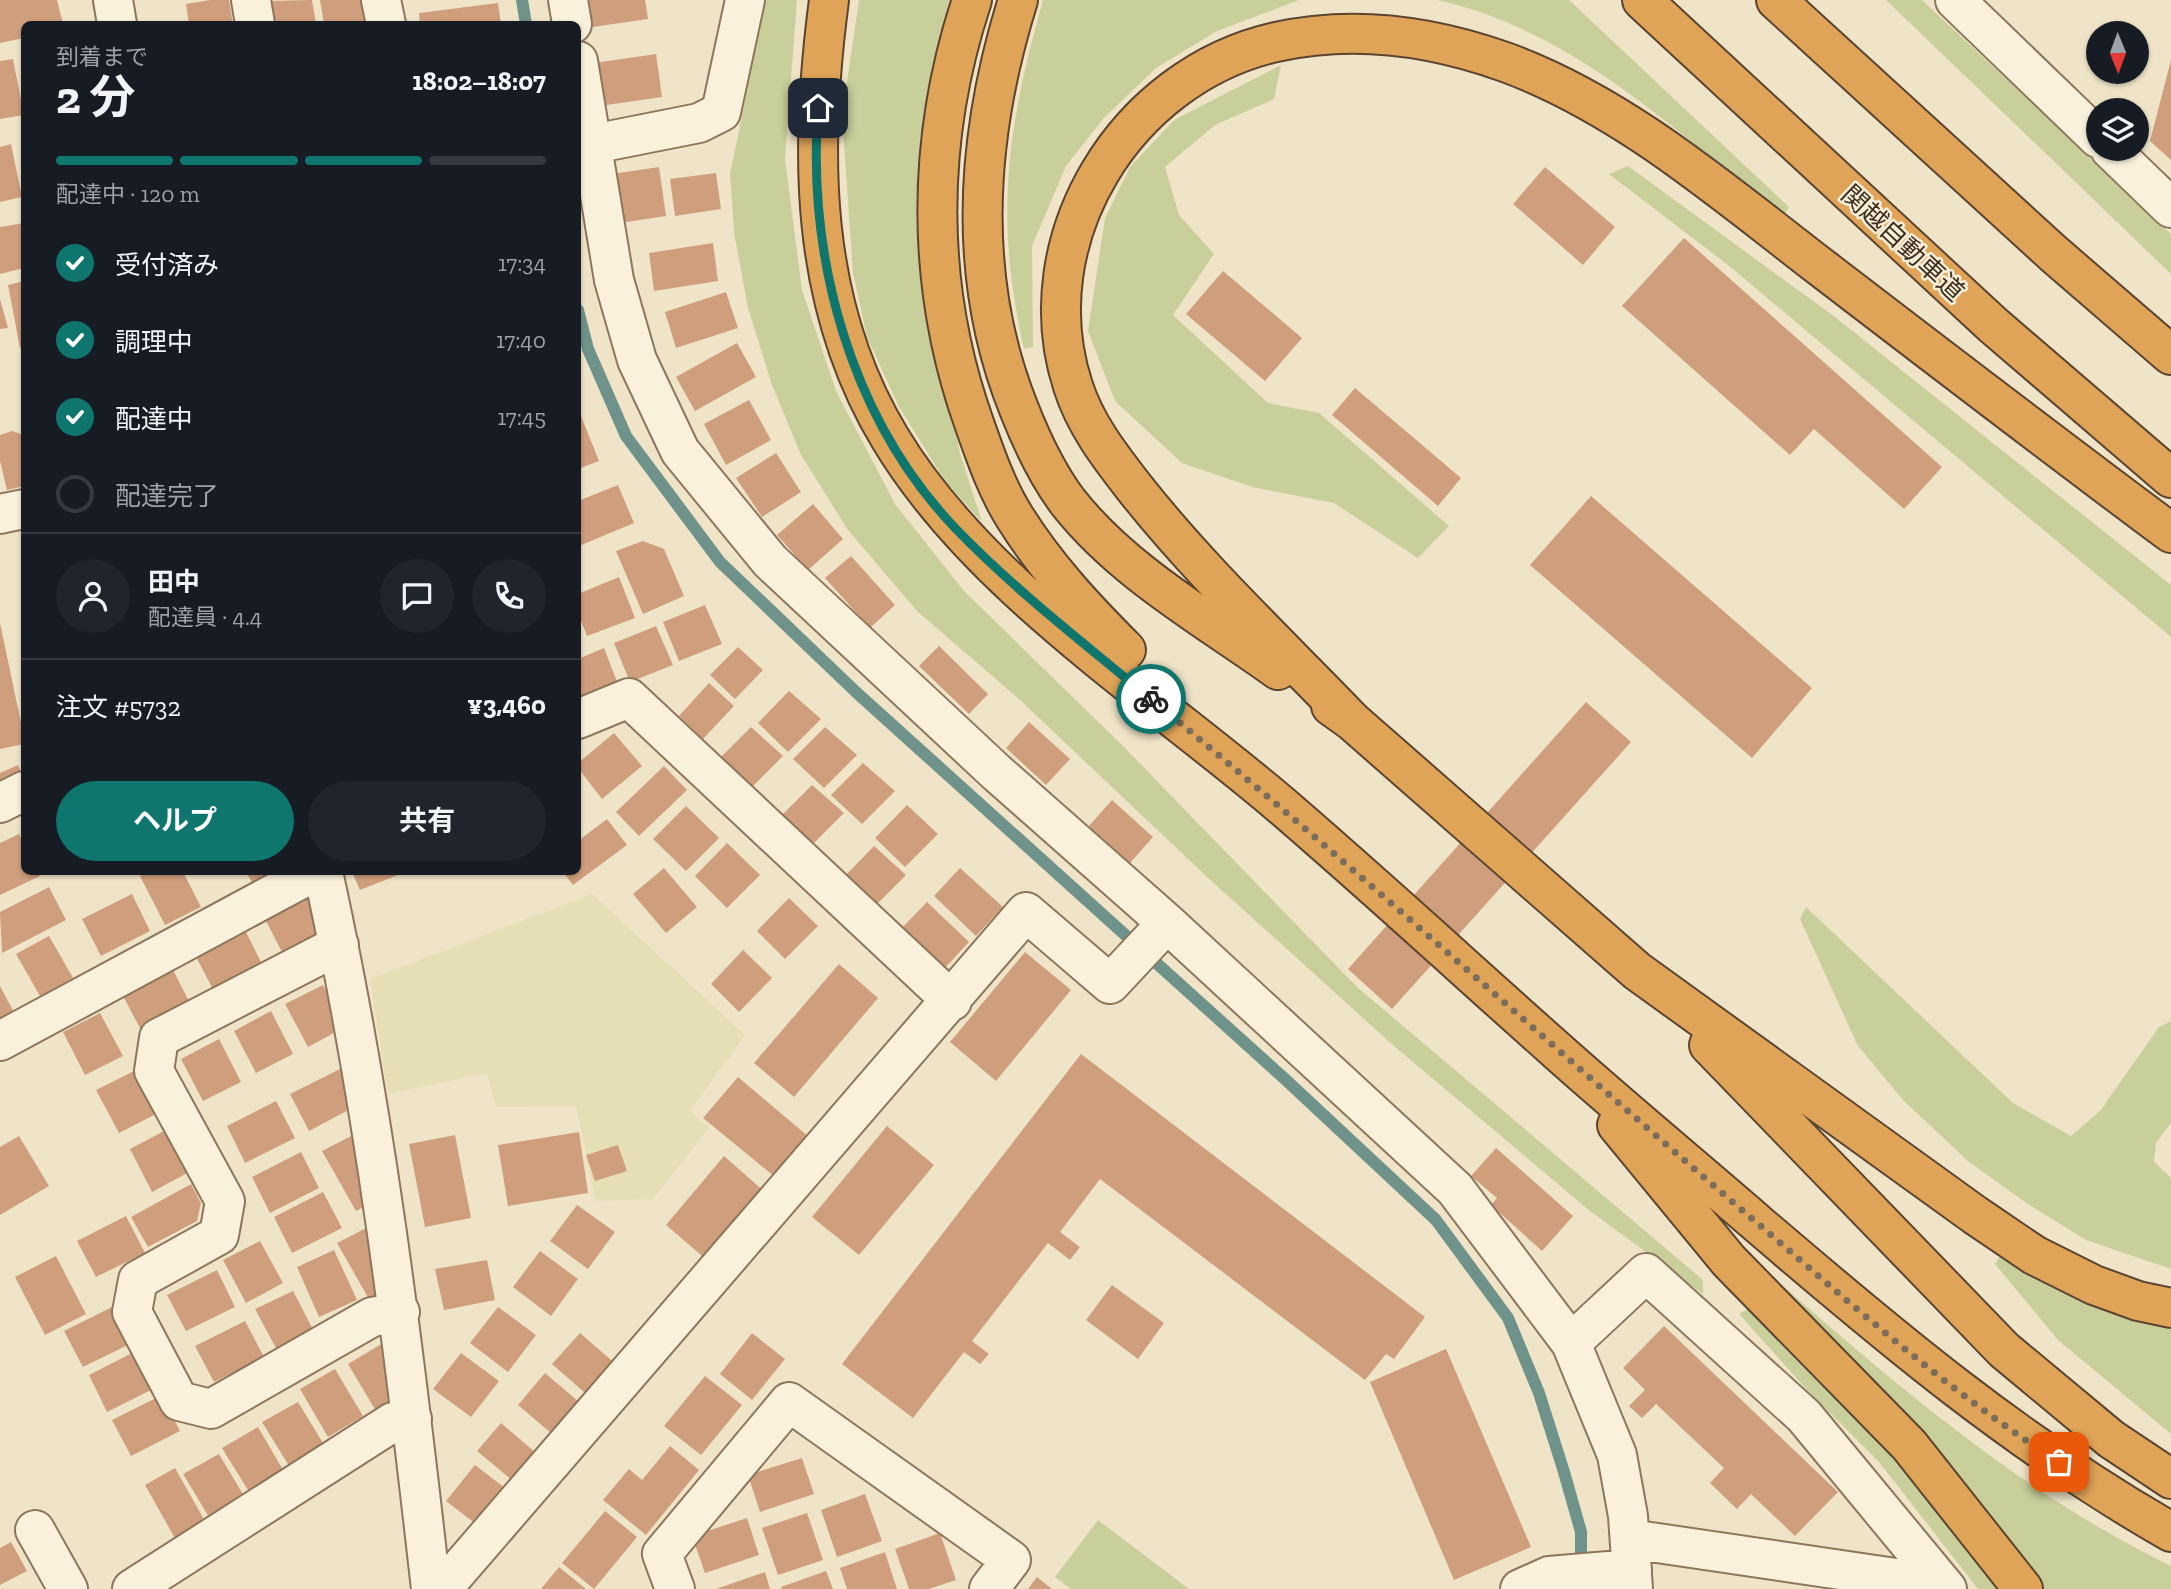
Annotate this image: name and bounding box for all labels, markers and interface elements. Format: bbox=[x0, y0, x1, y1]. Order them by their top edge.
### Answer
north arrow bbox=[2086, 21, 2149, 84]
map controls bbox=[2086, 21, 2149, 161]
text: 到着まで bbox=[56, 43, 148, 71]
text: 18:02–18:07 bbox=[412, 65, 546, 97]
text: 2 分 bbox=[56, 70, 135, 125]
pin bbox=[788, 78, 848, 138]
icon: home bbox=[799, 89, 837, 127]
button: layers bbox=[2086, 98, 2149, 161]
street label: 関越自動車道 bbox=[1835, 178, 1971, 308]
text: 配達中 · 120 m bbox=[56, 180, 200, 208]
icon: check bbox=[56, 244, 94, 282]
text: 受付済み bbox=[115, 249, 219, 281]
text: 17:34 bbox=[498, 249, 546, 277]
icon: check bbox=[56, 321, 94, 359]
text: 調理中 bbox=[115, 326, 193, 358]
text: 17:40 bbox=[496, 326, 546, 354]
icon: check bbox=[56, 398, 94, 436]
text: 配達中 bbox=[115, 403, 193, 435]
text: 17:45 bbox=[497, 403, 546, 431]
text: 配達完了 bbox=[115, 480, 219, 512]
button: person bbox=[56, 559, 130, 633]
button: chat bbox=[380, 559, 454, 633]
button: phone bbox=[472, 559, 546, 633]
text: 田中 bbox=[148, 566, 200, 598]
text: 配達員 · 4.4 bbox=[148, 603, 262, 631]
courier bbox=[1116, 664, 1186, 734]
icon: bike bbox=[1132, 680, 1170, 718]
text: ¥3,460 bbox=[467, 689, 546, 721]
text: 注文 #5732 bbox=[56, 691, 181, 723]
button: ヘルプ bbox=[56, 781, 294, 861]
button: 共有 bbox=[308, 781, 546, 861]
pin bbox=[2029, 1432, 2089, 1492]
icon: bag bbox=[2040, 1443, 2078, 1481]

